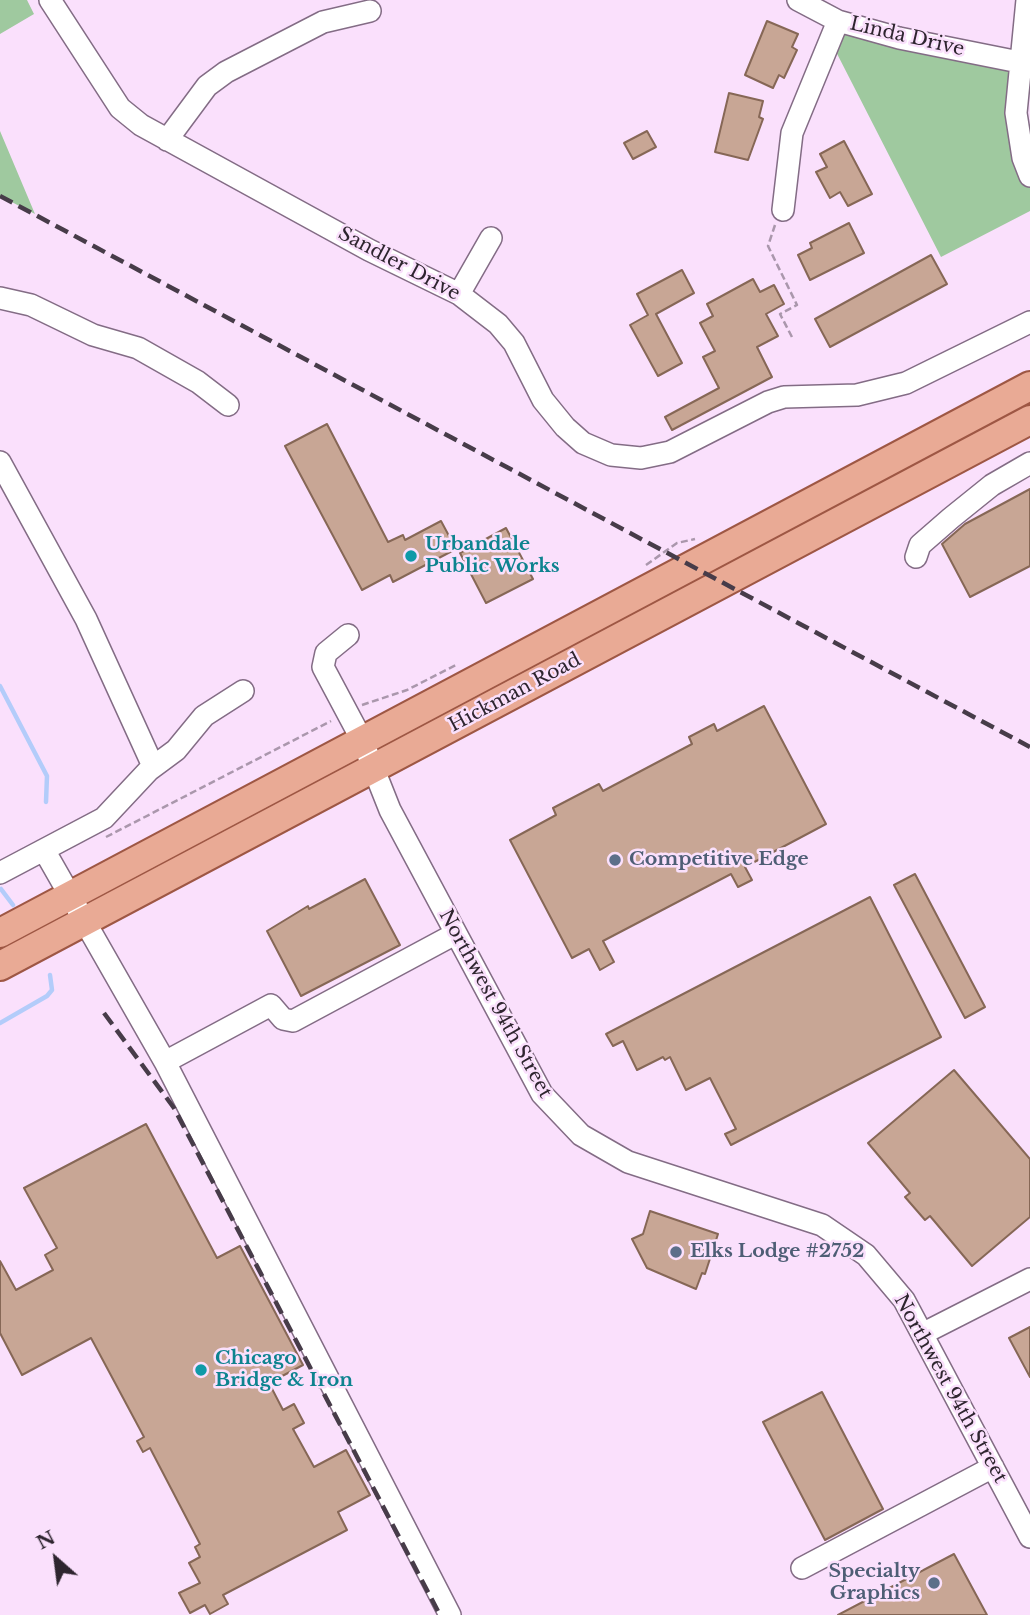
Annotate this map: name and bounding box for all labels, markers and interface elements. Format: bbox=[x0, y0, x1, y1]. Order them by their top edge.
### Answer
street label: Linda Drive bbox=[848, 13, 966, 61]
street label: Sandler Drive bbox=[334, 222, 464, 306]
place label: Urbandale Public Works bbox=[425, 534, 560, 578]
marker: Urbandale Public Works bbox=[403, 548, 419, 564]
street label: Hickman Road bbox=[445, 649, 585, 737]
place label: Competitive Edge bbox=[629, 849, 809, 871]
marker: Competitive Edge bbox=[607, 852, 623, 868]
street label: Northwest 94th Street bbox=[434, 906, 556, 1102]
place label: Elks Lodge #2752 bbox=[690, 1241, 864, 1263]
marker: Elks Lodge #2752 bbox=[668, 1244, 684, 1260]
street label: Northwest 94th Street bbox=[889, 1291, 1011, 1487]
place label: Chicago Bridge & Iron bbox=[215, 1348, 353, 1392]
marker: Chicago Bridge & Iron bbox=[193, 1362, 209, 1378]
north arrow bbox=[21, 1524, 91, 1594]
text: N bbox=[33, 1526, 59, 1554]
place label: Specialty Graphics bbox=[828, 1561, 920, 1605]
marker: Specialty Graphics bbox=[926, 1575, 942, 1591]

